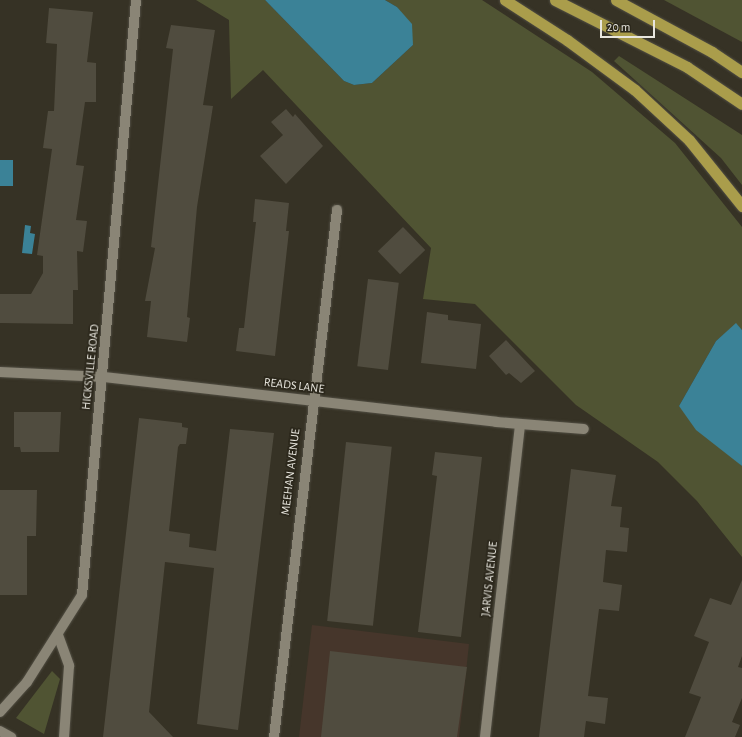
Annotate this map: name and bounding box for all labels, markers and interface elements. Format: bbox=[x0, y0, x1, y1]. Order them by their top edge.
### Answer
scale bar bbox=[602, 12, 657, 38]
text: 20 m bbox=[607, 21, 630, 33]
street label: HICKSVILLE ROAD bbox=[79, 323, 103, 411]
street label: READS LANE bbox=[263, 375, 325, 397]
street label: MEEHAN AVENUE bbox=[279, 428, 303, 516]
street label: JARVIS AVENUE bbox=[479, 541, 501, 617]

